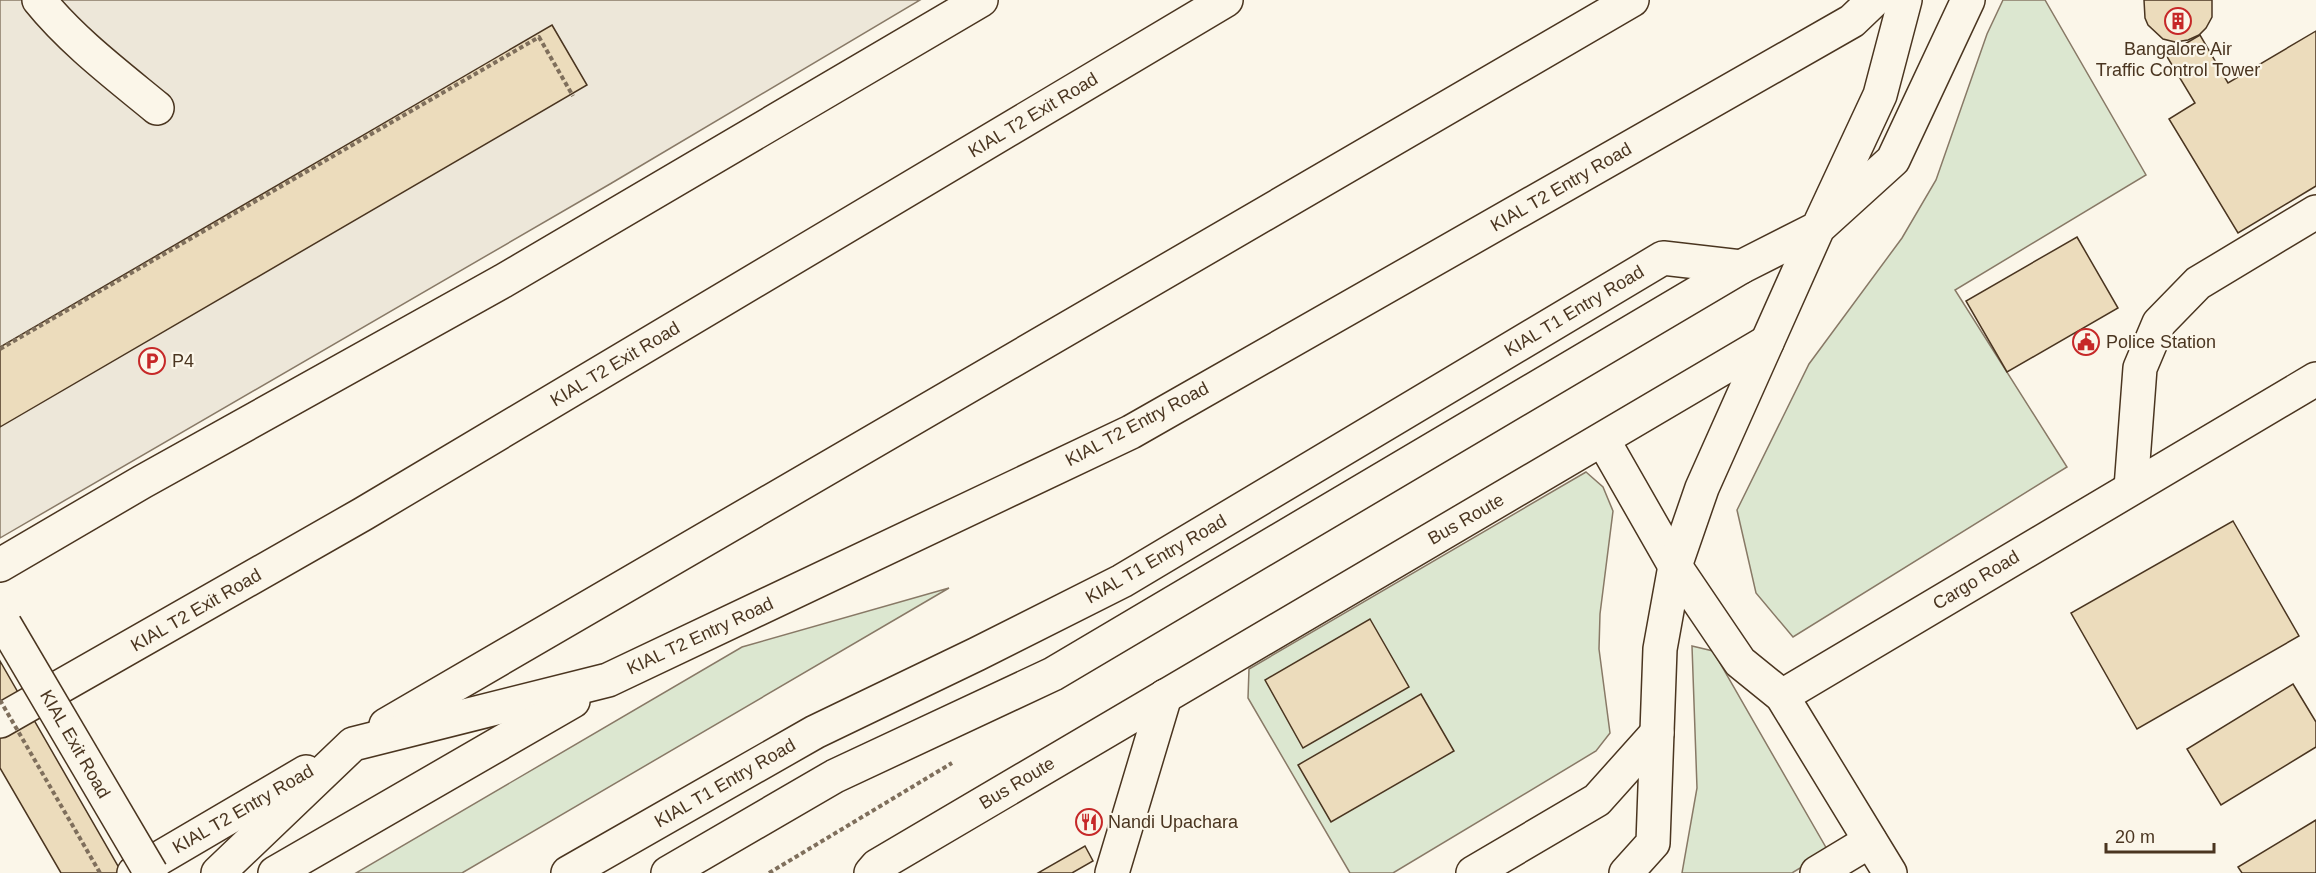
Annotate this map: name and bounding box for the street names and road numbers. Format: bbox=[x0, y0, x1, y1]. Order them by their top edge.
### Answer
street label: KIAL T2 Exit Road bbox=[965, 69, 1101, 161]
street label: KIAL T2 Entry Road bbox=[1487, 139, 1635, 235]
street label: KIAL T1 Entry Road bbox=[1501, 261, 1647, 361]
street label: KIAL T2 Exit Road bbox=[547, 318, 683, 410]
street label: KIAL T2 Entry Road bbox=[1062, 378, 1212, 470]
street label: Bus Route bbox=[1425, 489, 1507, 549]
street label: KIAL T1 Entry Road bbox=[1082, 511, 1230, 607]
street label: Cargo Road bbox=[1929, 546, 2023, 614]
street label: KIAL T2 Exit Road bbox=[127, 565, 265, 655]
street label: KIAL T2 Entry Road bbox=[624, 593, 776, 679]
street label: KIAL Exit Road bbox=[36, 686, 114, 802]
street label: KIAL T1 Entry Road bbox=[651, 735, 799, 831]
street label: Bus Route bbox=[976, 753, 1058, 813]
street label: KIAL T2 Entry Road bbox=[169, 761, 317, 857]

